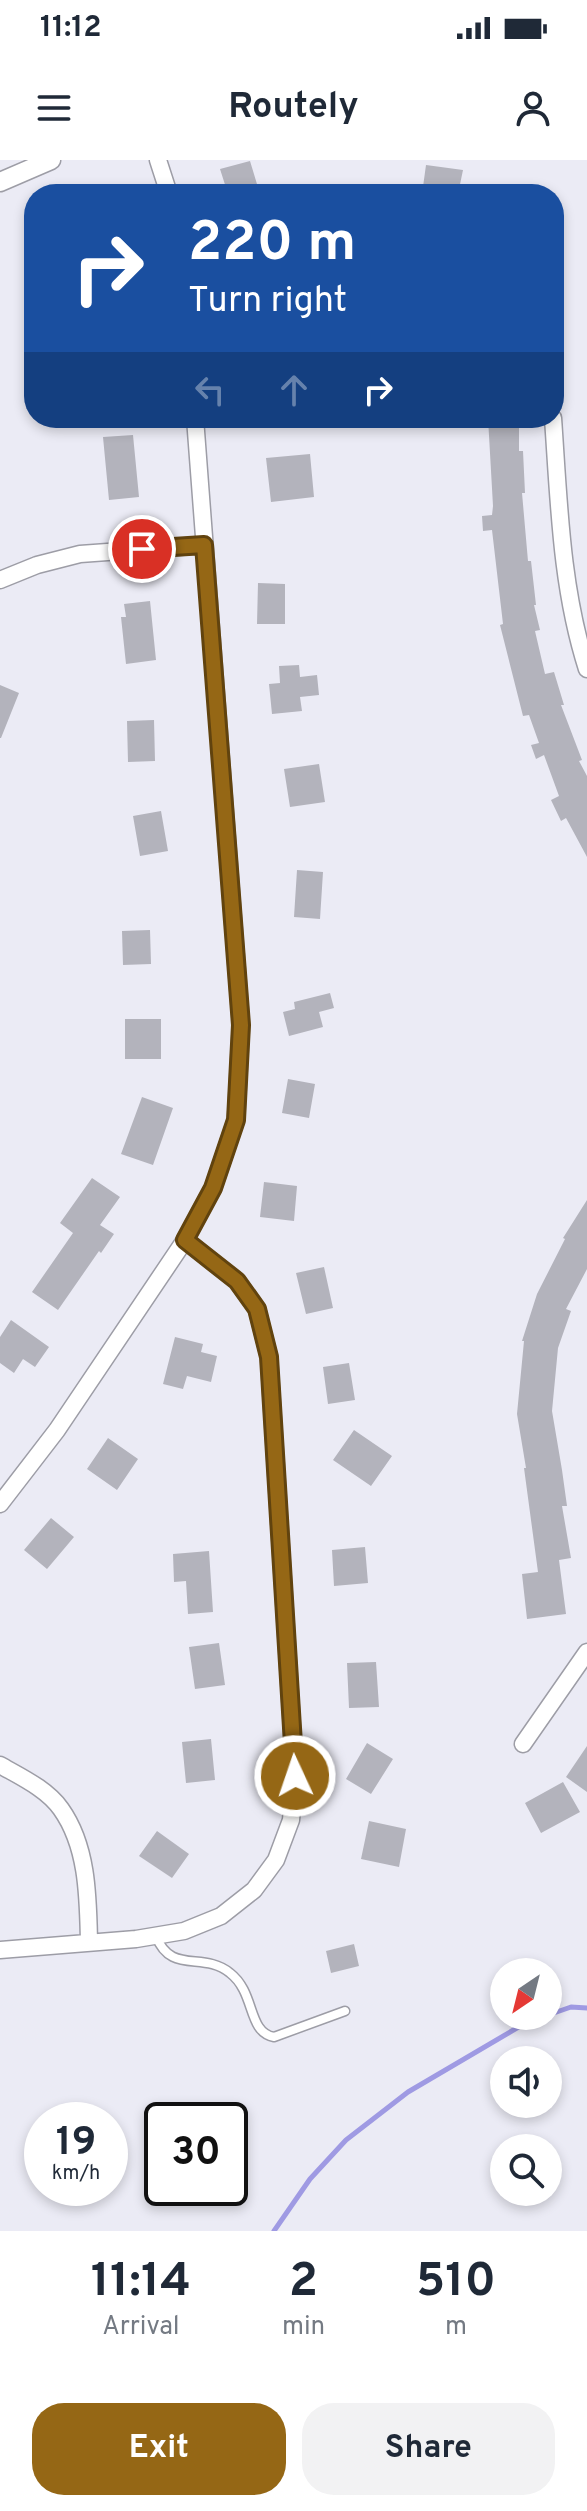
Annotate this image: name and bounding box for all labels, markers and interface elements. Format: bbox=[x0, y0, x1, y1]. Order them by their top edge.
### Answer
text: 11:12 bbox=[40, 10, 102, 47]
text: Routely bbox=[228, 85, 359, 131]
icon: menu bbox=[32, 86, 76, 130]
icon: person bbox=[511, 86, 555, 130]
text: 220 m bbox=[188, 210, 356, 280]
icon: right bbox=[56, 216, 160, 320]
text: Turn right bbox=[188, 279, 347, 325]
icon: left bbox=[188, 368, 232, 412]
icon: ahead bbox=[272, 368, 316, 412]
icon: right bbox=[356, 368, 400, 412]
pin bbox=[108, 515, 176, 583]
icon: arrive bbox=[120, 527, 164, 571]
position arrow bbox=[253, 1734, 337, 1818]
north arrow bbox=[490, 1958, 562, 2030]
map controls bbox=[490, 1958, 562, 2206]
button: sound bbox=[490, 2046, 562, 2118]
speed limit sign: 30 bbox=[144, 2102, 248, 2206]
text: 19 bbox=[56, 2119, 96, 2169]
button: search bbox=[490, 2134, 562, 2206]
text: km/h bbox=[52, 2161, 100, 2187]
text: 11:14 bbox=[91, 2253, 191, 2313]
text: 2 bbox=[289, 2253, 318, 2313]
text: 510 bbox=[416, 2253, 496, 2313]
text: Arrival bbox=[102, 2311, 180, 2344]
text: min bbox=[282, 2311, 325, 2344]
text: m bbox=[445, 2311, 467, 2344]
button: Exit bbox=[32, 2403, 286, 2495]
button: Share bbox=[302, 2403, 555, 2495]

